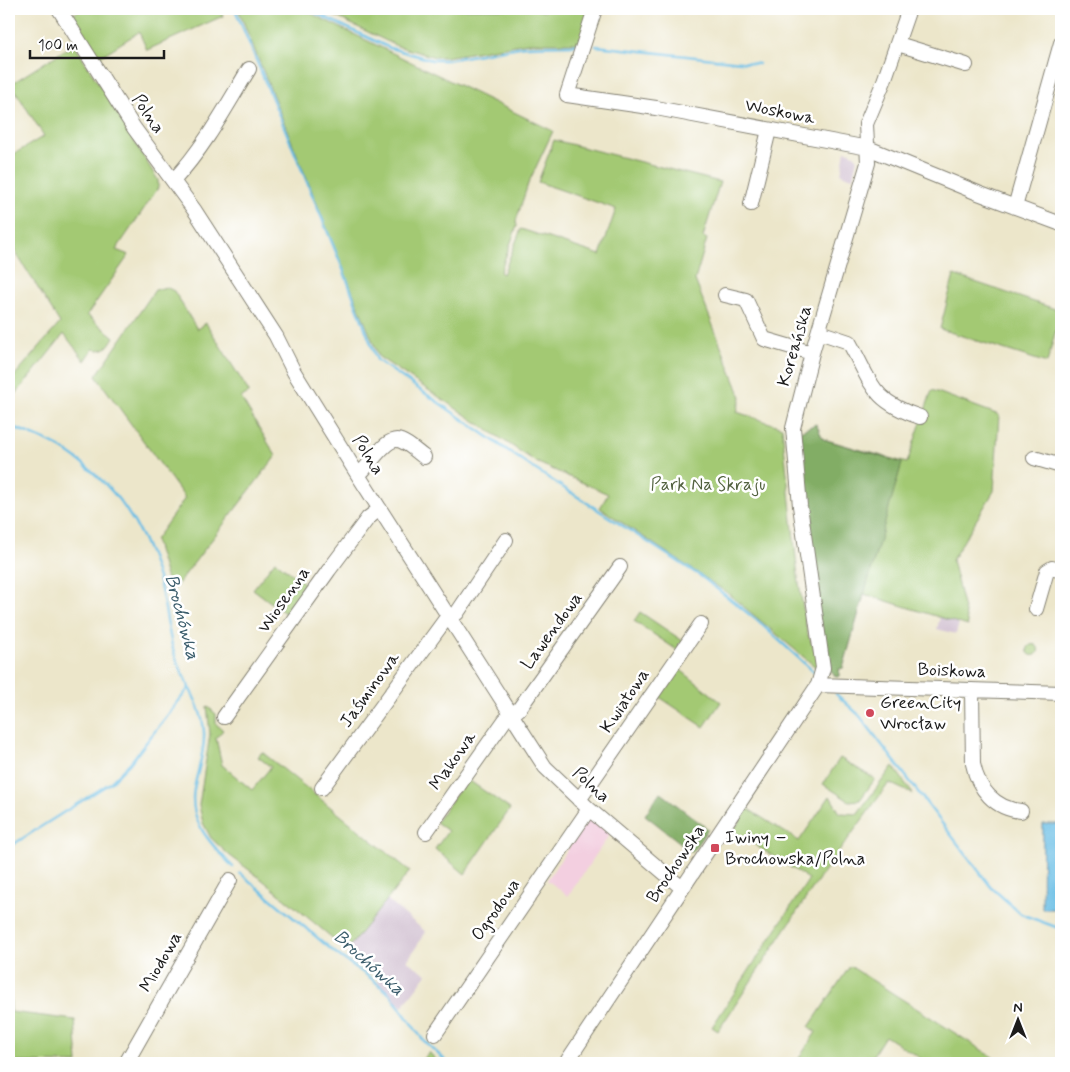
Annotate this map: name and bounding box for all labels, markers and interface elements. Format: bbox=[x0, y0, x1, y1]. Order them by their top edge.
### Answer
scale bar bbox=[30, 28, 164, 60]
text: 100 m bbox=[38, 36, 78, 56]
street label: Polna bbox=[126, 89, 170, 139]
street label: Woskowa bbox=[743, 93, 817, 131]
street label: Koreańska bbox=[772, 303, 818, 389]
street label: Polna bbox=[346, 430, 390, 480]
park label: Park Na Skraju bbox=[650, 473, 766, 497]
street label: Wiosenna bbox=[252, 562, 316, 638]
water label: Brochówka bbox=[159, 571, 205, 663]
street label: Lawendowa bbox=[516, 587, 588, 675]
street label: Jaśminowa bbox=[334, 647, 406, 733]
street label: Boiskowa bbox=[917, 658, 987, 684]
street label: Kwiatowa bbox=[595, 664, 655, 738]
place label: GreenCity Wrocław bbox=[880, 691, 961, 736]
marker: GreenCity Wrocław bbox=[864, 707, 876, 719]
street label: Makowa bbox=[424, 726, 482, 795]
street label: Polna bbox=[567, 762, 615, 808]
street label: Brochowska bbox=[641, 820, 711, 908]
place label: Iwiny – Brochowska/Polna bbox=[725, 826, 865, 871]
marker: Iwiny – Brochowska/Polna bbox=[709, 842, 721, 854]
street label: Ogrodowa bbox=[466, 874, 526, 946]
water label: Brochówka bbox=[328, 924, 410, 1002]
street label: Miodowa bbox=[134, 927, 188, 997]
north arrow bbox=[992, 994, 1042, 1044]
text: N bbox=[1013, 999, 1023, 1017]

